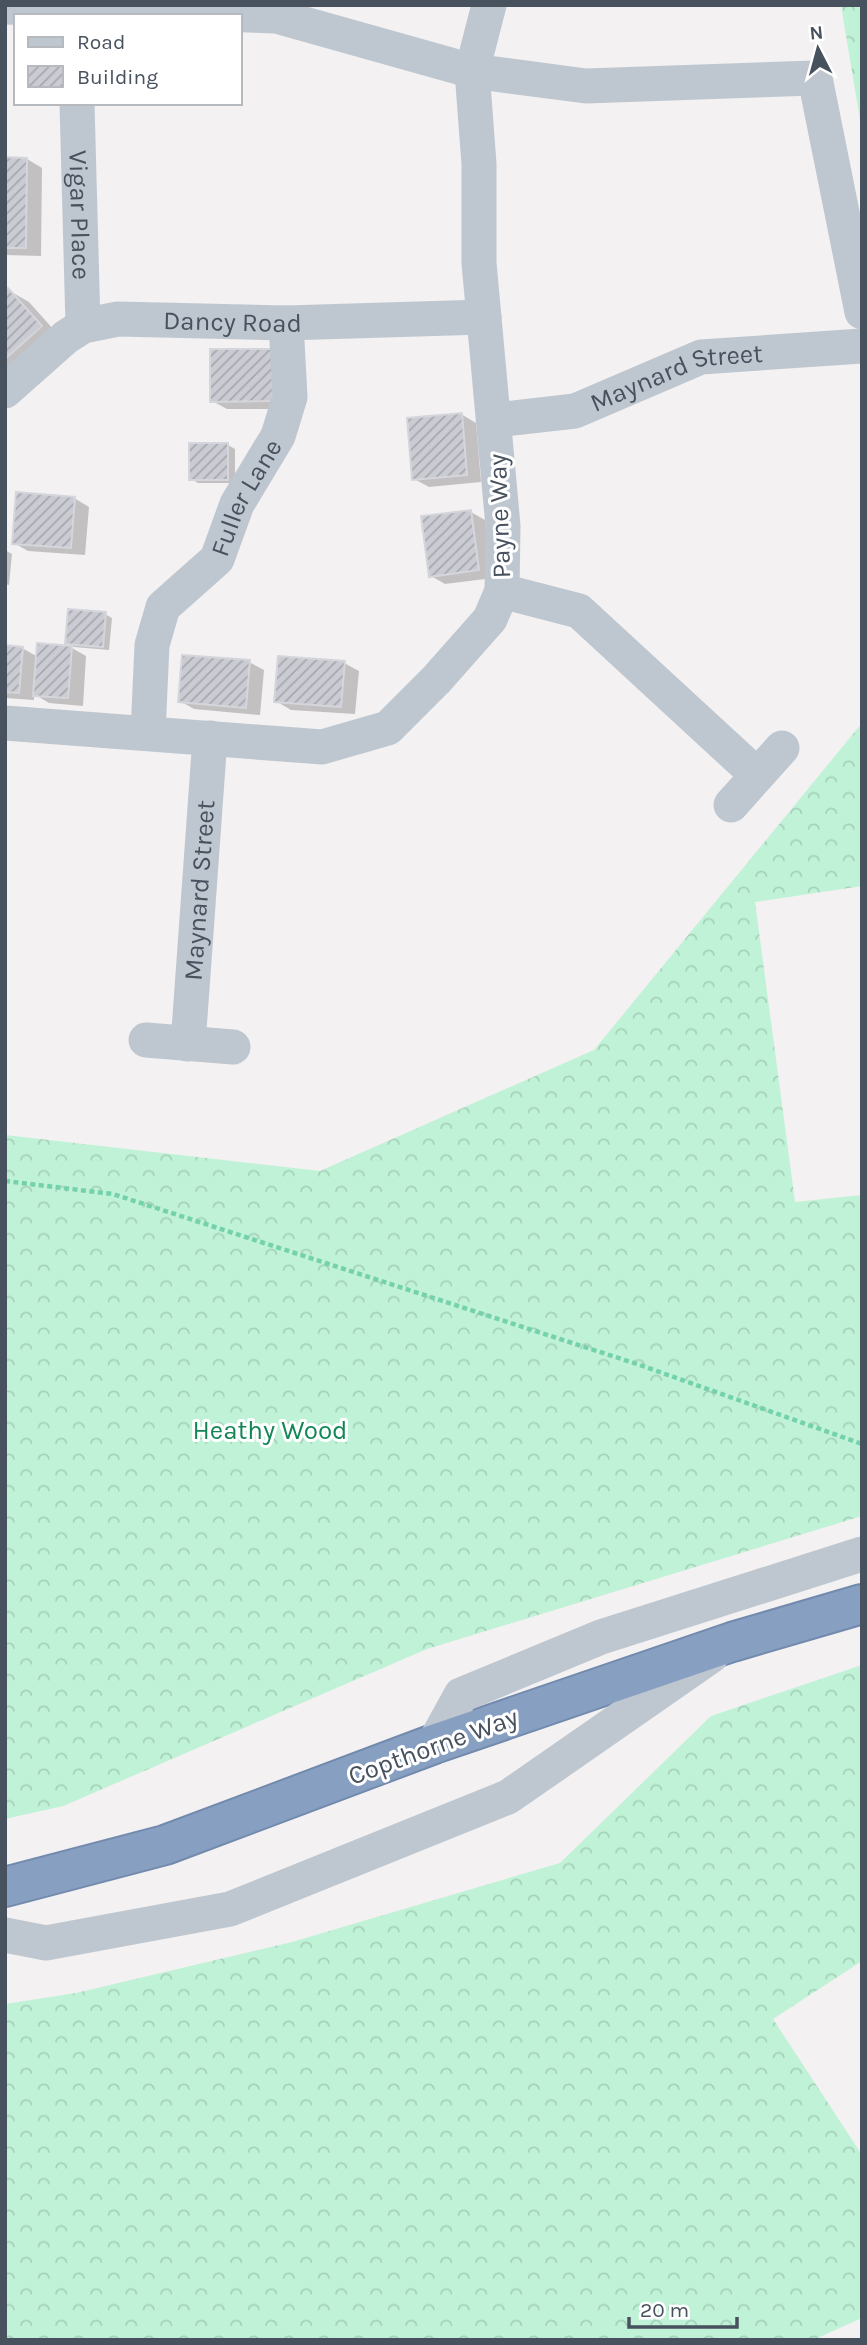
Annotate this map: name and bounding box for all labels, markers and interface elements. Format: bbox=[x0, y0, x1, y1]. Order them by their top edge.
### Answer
legend bbox=[14, 14, 242, 105]
north arrow bbox=[783, 14, 853, 84]
text: N bbox=[808, 21, 824, 45]
text: Road bbox=[77, 30, 125, 54]
text: Building bbox=[77, 65, 158, 89]
street label: Vigar Place bbox=[62, 150, 97, 280]
street label: Dancy Road bbox=[163, 305, 302, 339]
street label: Maynard Street bbox=[586, 338, 764, 419]
street label: Fuller Lane bbox=[204, 433, 289, 561]
street label: Payne Way bbox=[482, 453, 517, 579]
street label: Maynard Street bbox=[178, 799, 222, 982]
park label: Heathy Wood bbox=[192, 1415, 348, 1446]
street label: Copthorne Way bbox=[344, 1701, 522, 1792]
scale bar bbox=[629, 2286, 738, 2330]
text: 20 m bbox=[640, 2298, 689, 2322]

